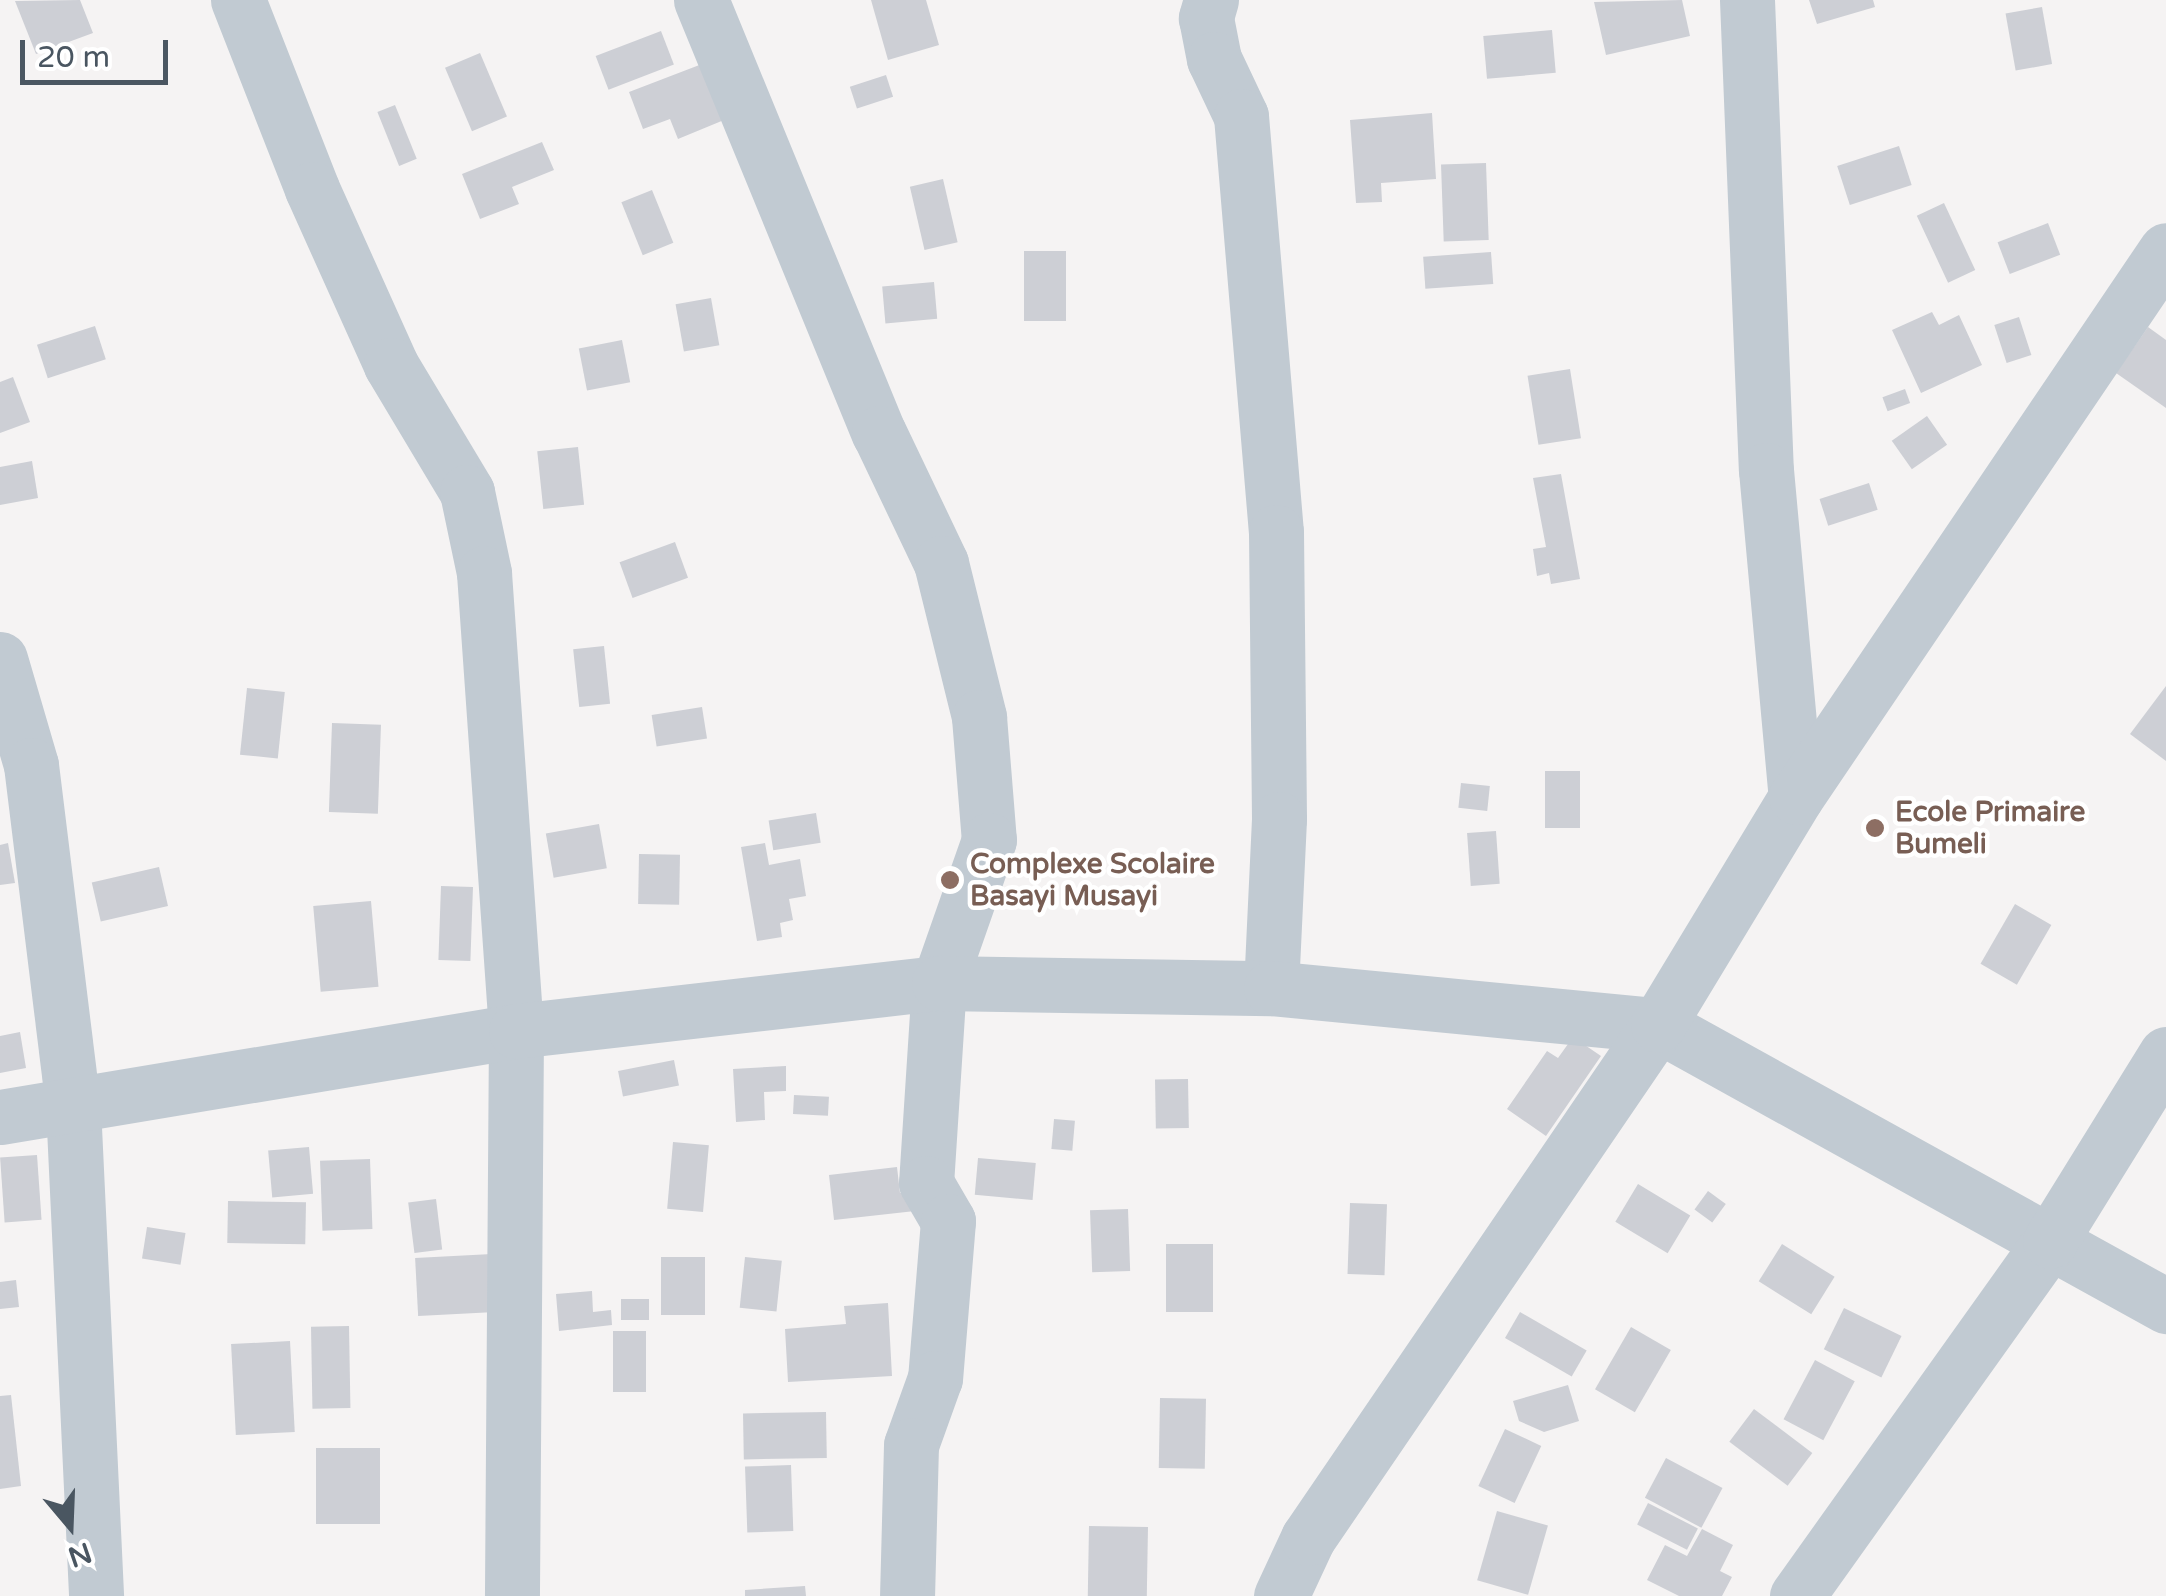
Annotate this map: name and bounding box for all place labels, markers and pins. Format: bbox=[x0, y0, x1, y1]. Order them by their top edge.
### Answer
place label: Ecole Primaire Bumeli bbox=[1895, 795, 2085, 861]
marker: Ecole Primaire Bumeli bbox=[1864, 817, 1886, 839]
place label: Complexe Scolaire Basayi Musayi bbox=[970, 847, 1215, 913]
marker: Complexe Scolaire Basayi Musayi bbox=[939, 869, 961, 891]

